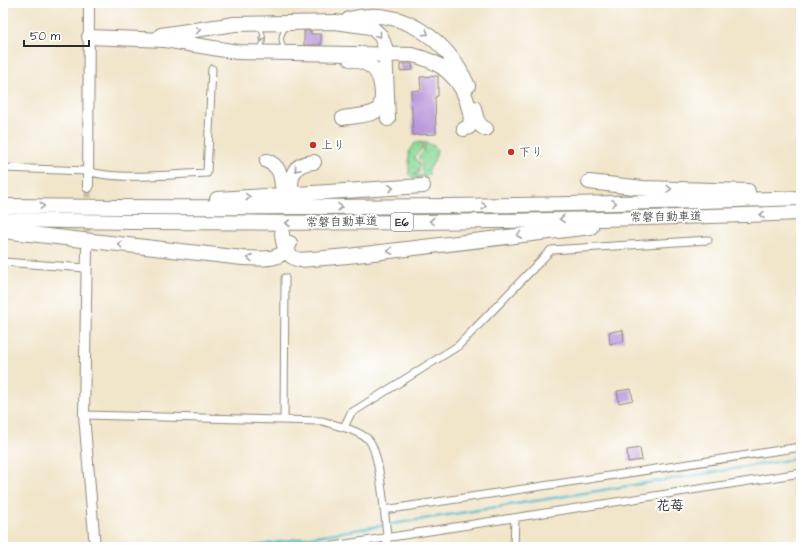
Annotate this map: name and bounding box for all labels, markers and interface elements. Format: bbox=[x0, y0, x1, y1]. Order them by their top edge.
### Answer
scale bar bbox=[24, 22, 89, 48]
one-way arrow bbox=[195, 26, 201, 35]
text: 50 m bbox=[30, 28, 61, 45]
one-way arrow bbox=[422, 28, 429, 36]
one-way arrow bbox=[375, 30, 382, 37]
one-way arrow bbox=[258, 36, 266, 42]
place label: 上り bbox=[321, 137, 345, 154]
marker: 上り bbox=[308, 140, 318, 150]
place label: 下り bbox=[519, 144, 543, 161]
marker: 下り bbox=[506, 147, 516, 157]
one-way arrow bbox=[294, 164, 301, 172]
one-way arrow bbox=[388, 184, 394, 192]
one-way arrow bbox=[666, 185, 672, 194]
one-way arrow bbox=[245, 192, 251, 201]
one-way arrow bbox=[611, 199, 617, 207]
one-way arrow bbox=[39, 202, 45, 210]
one-way arrow bbox=[481, 202, 487, 210]
one-way arrow bbox=[337, 203, 343, 211]
street label: 常磐自動車道 bbox=[630, 208, 702, 226]
one-way arrow bbox=[759, 211, 765, 219]
street label: 常磐自動車道 bbox=[306, 213, 378, 231]
road number: E6 bbox=[391, 213, 413, 231]
one-way arrow bbox=[559, 215, 565, 224]
one-way arrow bbox=[429, 217, 435, 226]
one-way arrow bbox=[285, 219, 291, 227]
one-way arrow bbox=[516, 230, 522, 239]
one-way arrow bbox=[117, 240, 123, 249]
one-way arrow bbox=[387, 246, 393, 255]
one-way arrow bbox=[247, 254, 253, 262]
district label: 花苺 bbox=[656, 496, 684, 516]

